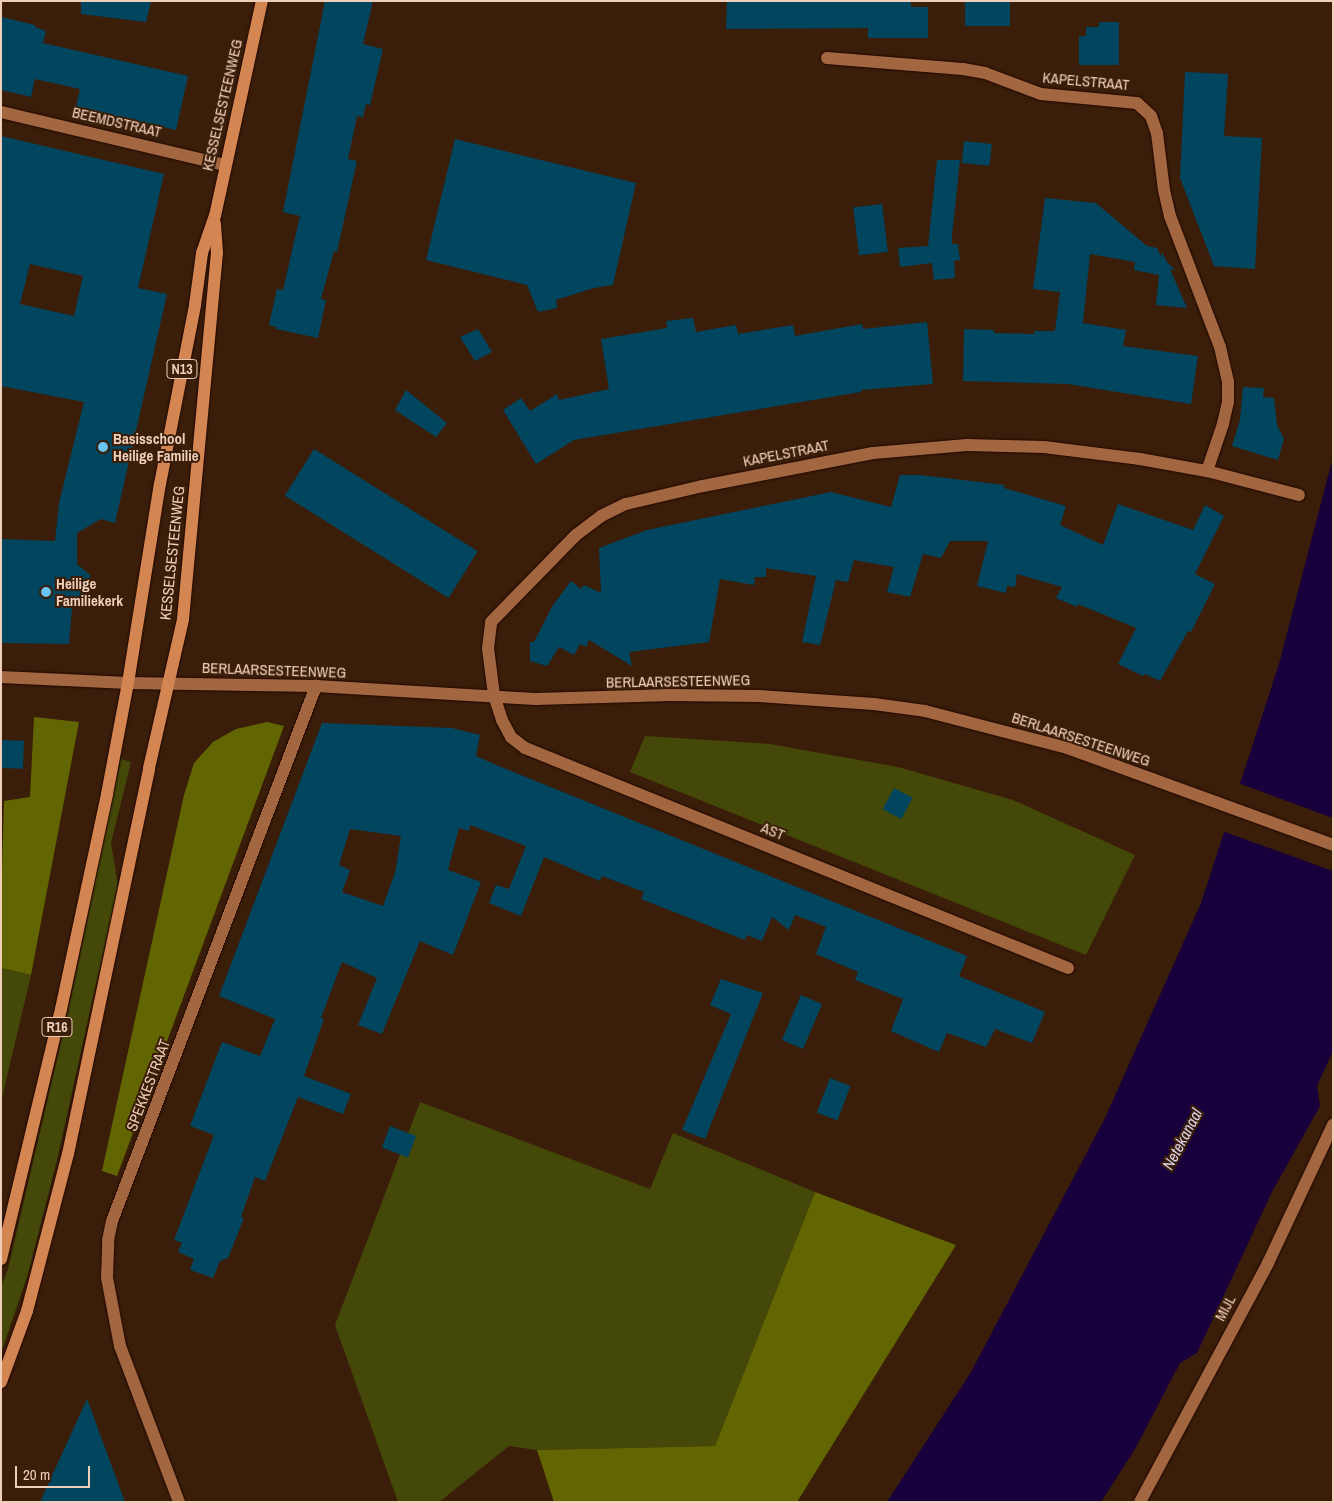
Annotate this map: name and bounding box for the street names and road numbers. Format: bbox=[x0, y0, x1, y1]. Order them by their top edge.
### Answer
street label: KESSELSESTEENWEG bbox=[198, 37, 246, 173]
street label: KAPELSTRAAT bbox=[1042, 68, 1130, 94]
street label: BEEMDSTRAAT bbox=[70, 103, 164, 141]
road number: N13 bbox=[166, 358, 198, 380]
street label: KAPELSTRAAT bbox=[741, 436, 831, 470]
street label: KESSELSESTEENWEG bbox=[156, 485, 188, 621]
street label: BERLAARSESTEENWEG bbox=[202, 658, 346, 682]
street label: BERLAARSESTEENWEG bbox=[606, 671, 750, 691]
street label: BERLAARSESTEENWEG bbox=[1010, 708, 1152, 770]
street label: AST bbox=[759, 818, 787, 844]
road number: R16 bbox=[41, 1016, 73, 1038]
street label: SPEKKESTRAAT bbox=[122, 1037, 174, 1133]
street label: MIJL bbox=[1211, 1292, 1239, 1324]

